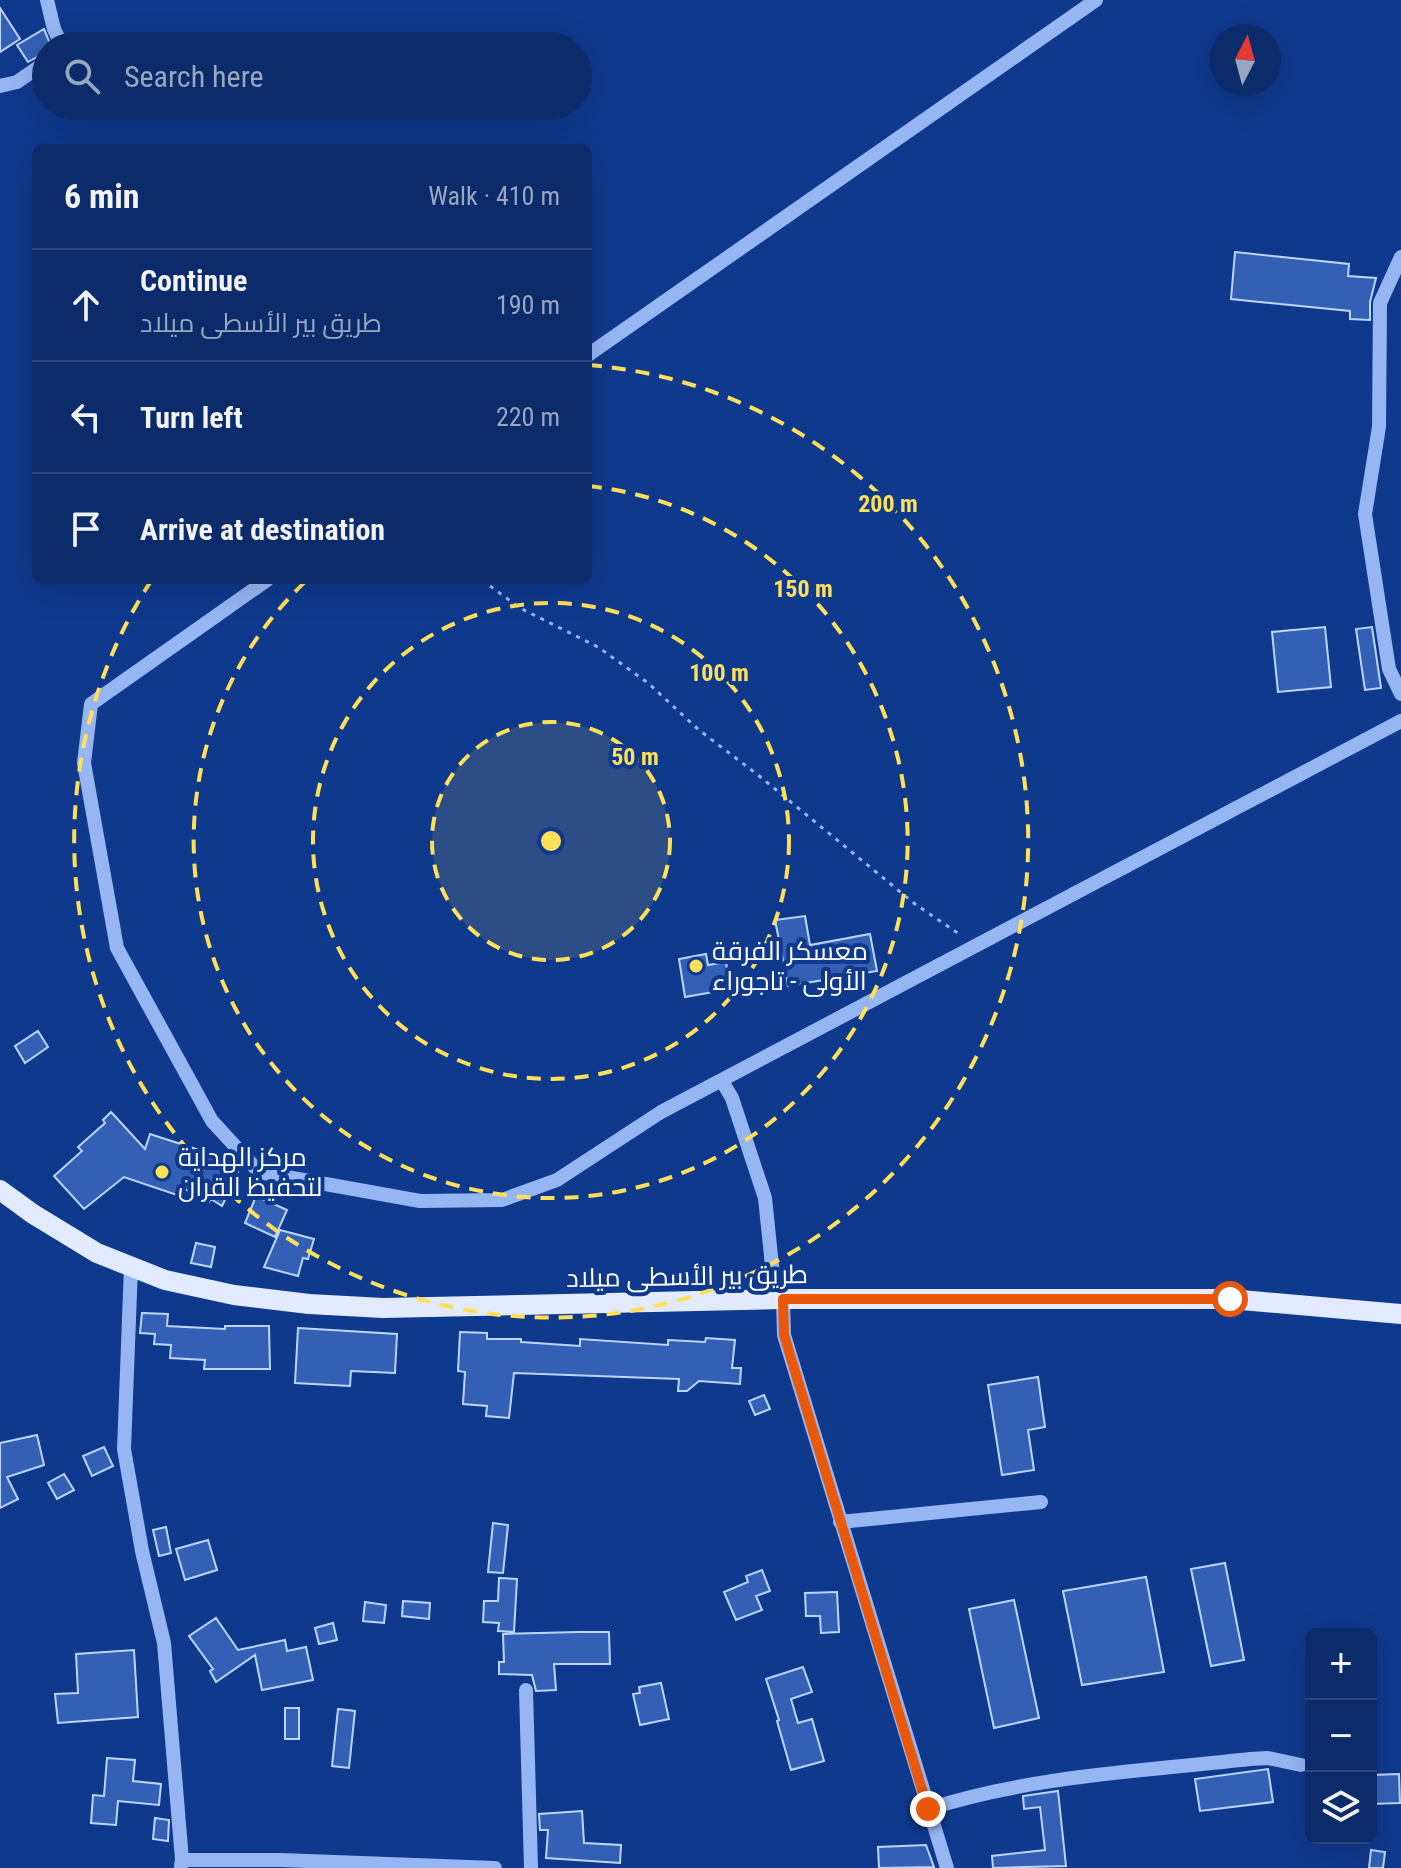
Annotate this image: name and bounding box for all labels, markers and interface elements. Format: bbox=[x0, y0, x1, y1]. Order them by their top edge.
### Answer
north arrow bbox=[1209, 24, 1281, 96]
search box bbox=[32, 32, 592, 120]
icon: search bbox=[60, 54, 104, 98]
text: Search here bbox=[124, 59, 264, 94]
text: 6 min bbox=[64, 176, 140, 216]
text: Walk · 410 m bbox=[428, 181, 560, 211]
text: Continue bbox=[140, 263, 247, 298]
icon: ahead bbox=[64, 283, 108, 327]
text: 190 m bbox=[496, 290, 560, 320]
text: طريق بير الأسطى ميلاد bbox=[140, 308, 382, 338]
icon: left bbox=[64, 395, 108, 439]
text: Turn left bbox=[140, 400, 243, 435]
text: 220 m bbox=[496, 402, 560, 432]
text: 200 m bbox=[858, 490, 918, 518]
icon: arrive bbox=[64, 507, 108, 551]
text: Arrive at destination bbox=[140, 512, 385, 547]
text: 150 m bbox=[773, 575, 833, 603]
text: 100 m bbox=[689, 659, 749, 687]
text: 50 m bbox=[611, 743, 659, 771]
centre of rings bbox=[537, 827, 565, 855]
place label: معسكر الفرقة الأولى - تاجوراء bbox=[712, 936, 868, 997]
marker: معسكر الفرقة الأولى - تاجوراء bbox=[687, 957, 705, 975]
place label: مركز الهداية لتحفيظ القران bbox=[178, 1142, 322, 1202]
marker: مركز الهداية لتحفيظ القران bbox=[153, 1163, 171, 1181]
street label: طريق بير الأسطى ميلاد bbox=[566, 1259, 808, 1294]
route start bbox=[1212, 1281, 1248, 1317]
map controls bbox=[1305, 1628, 1377, 1844]
button: + bbox=[1305, 1628, 1377, 1700]
button: − bbox=[1305, 1700, 1377, 1772]
button: layers bbox=[1305, 1772, 1377, 1844]
route end bbox=[910, 1791, 946, 1827]

